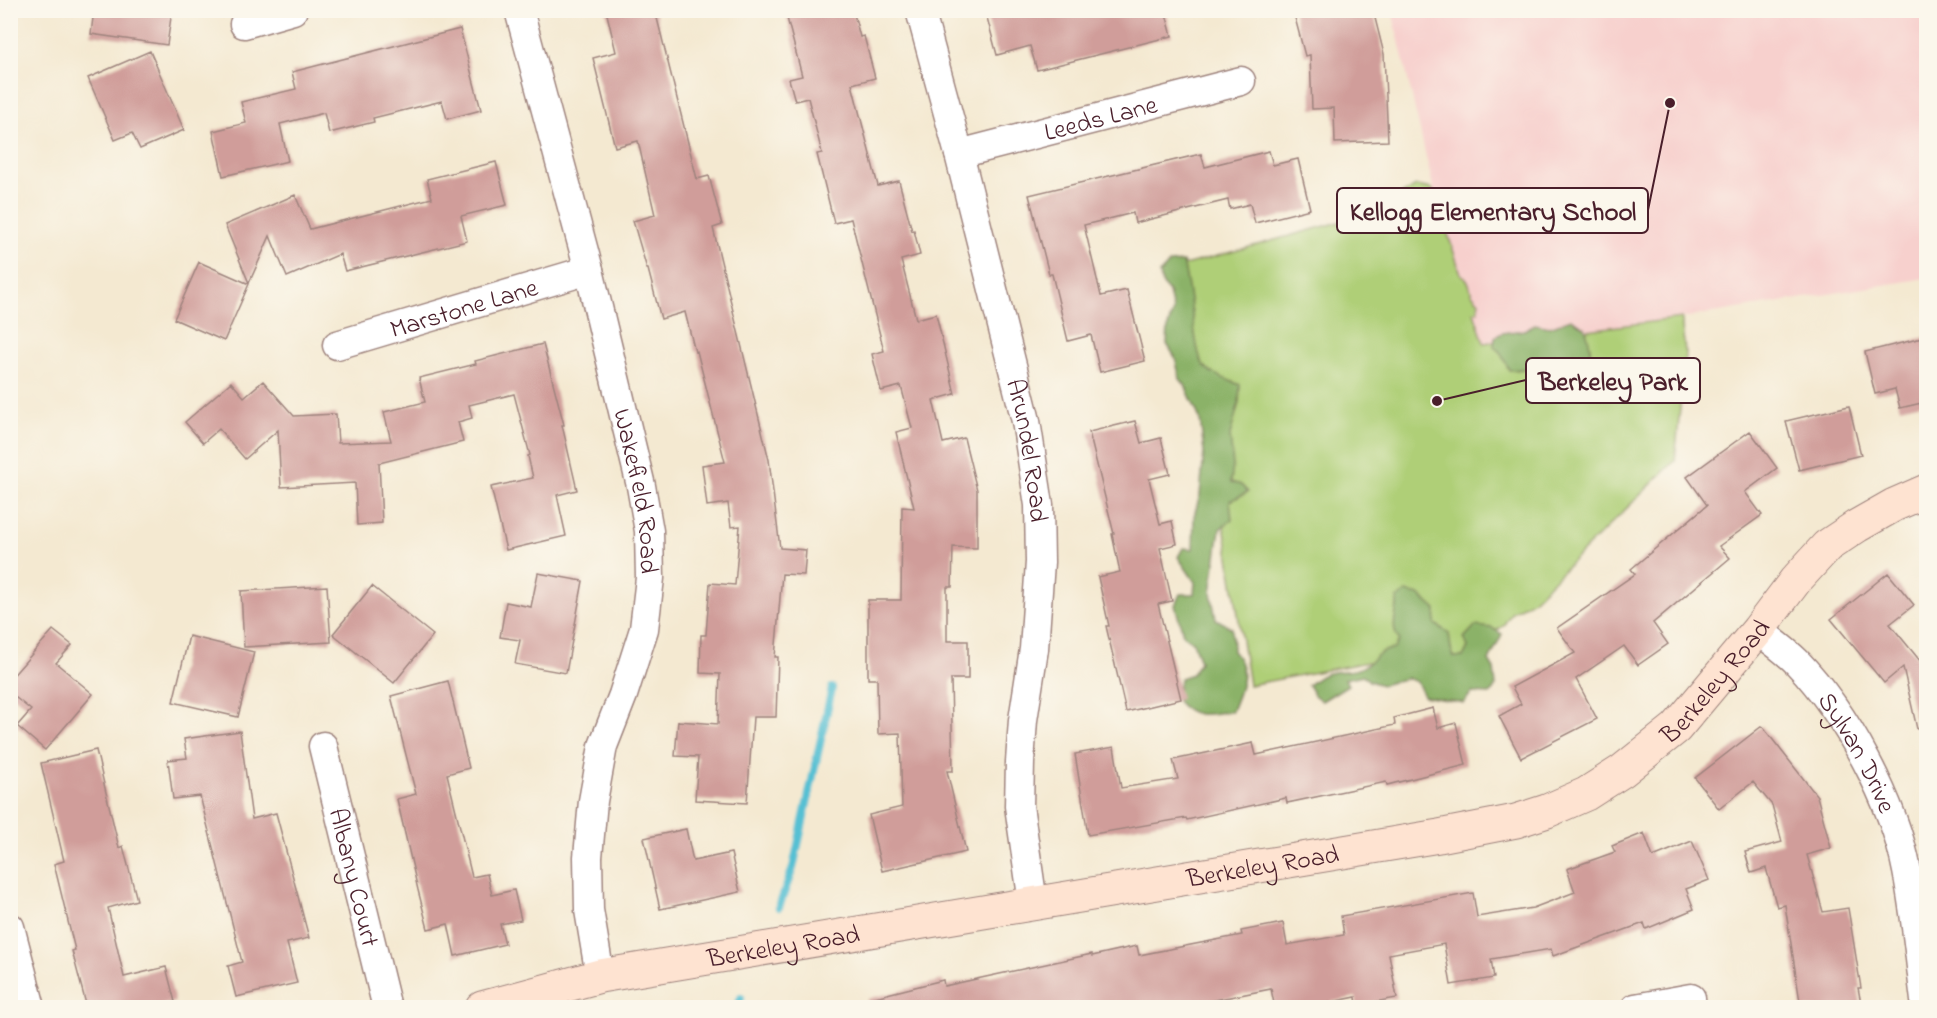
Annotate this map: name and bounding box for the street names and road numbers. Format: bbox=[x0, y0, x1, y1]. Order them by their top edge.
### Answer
street label: Leeds Lane bbox=[1040, 87, 1162, 153]
street label: Marstone Lane bbox=[386, 270, 543, 350]
street label: Arundel Road bbox=[994, 375, 1055, 523]
street label: Wakefield Road bbox=[601, 405, 666, 575]
street label: Berkeley Road bbox=[1653, 612, 1782, 756]
street label: Sylvan Drive bbox=[1807, 685, 1904, 820]
street label: Albany Court bbox=[317, 805, 387, 951]
street label: Berkeley Road bbox=[1183, 837, 1342, 900]
street label: Berkeley Road bbox=[704, 917, 863, 980]

